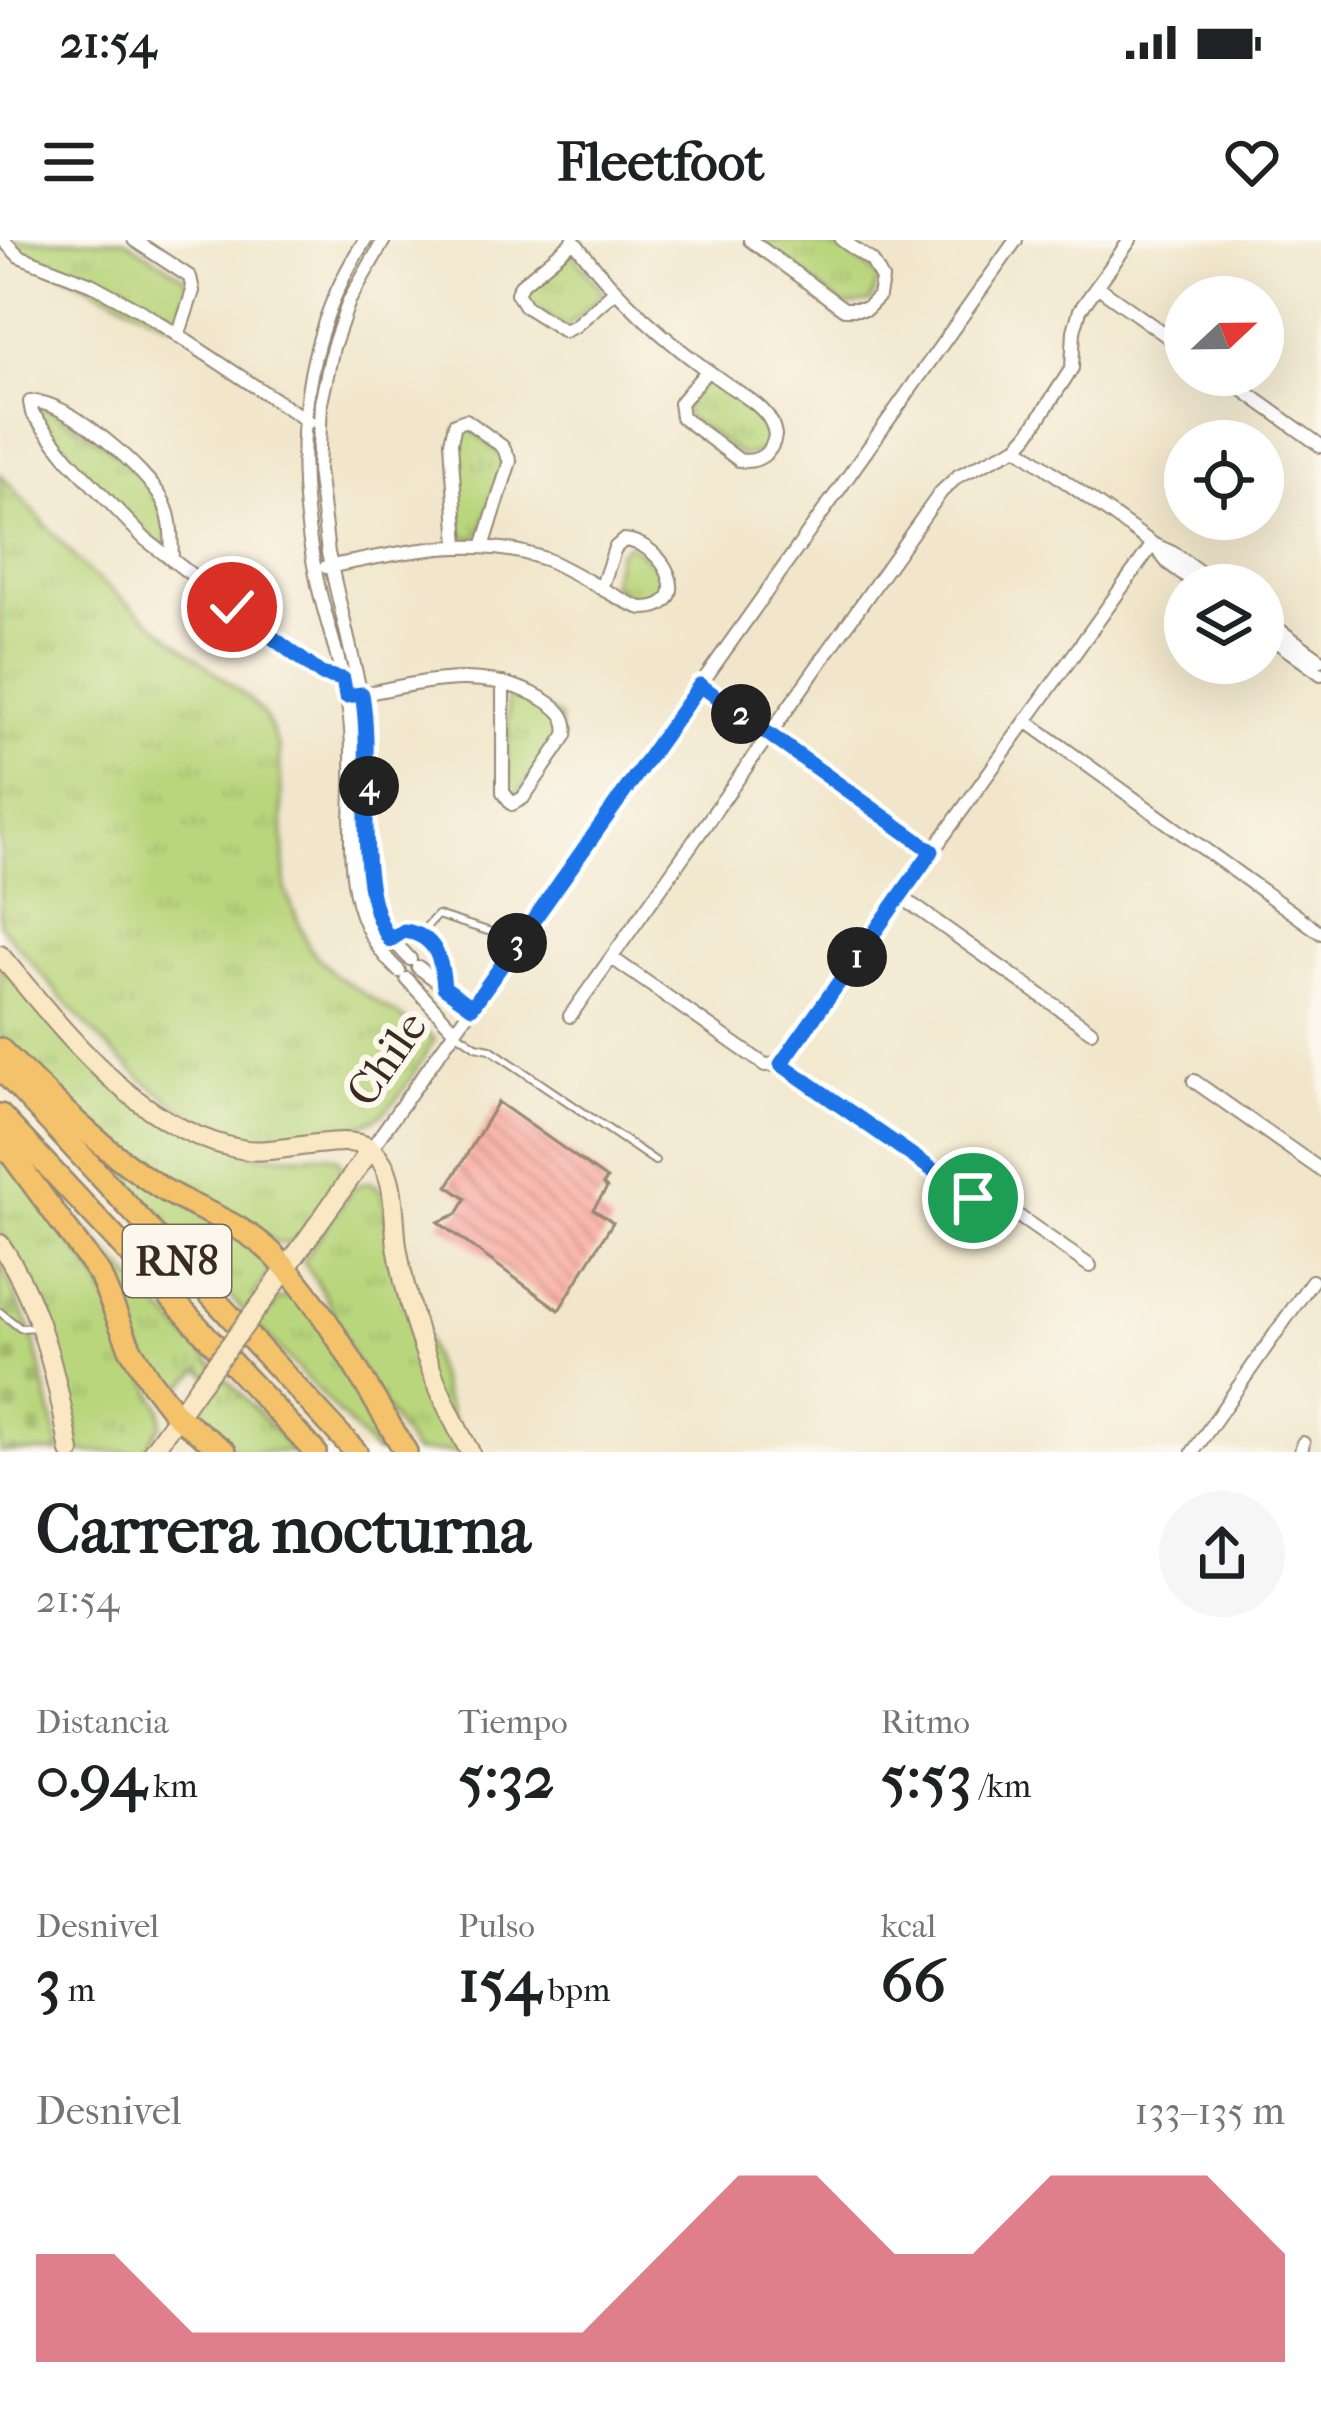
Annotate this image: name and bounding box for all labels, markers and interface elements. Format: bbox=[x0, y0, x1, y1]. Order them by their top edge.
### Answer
text: 21:54 bbox=[60, 16, 156, 69]
icon: menu bbox=[36, 129, 102, 195]
icon: heart bbox=[1219, 129, 1285, 195]
text: Fleetfoot bbox=[557, 131, 764, 194]
north arrow bbox=[1164, 276, 1284, 396]
map controls bbox=[1164, 276, 1284, 684]
button: locate bbox=[1164, 420, 1284, 540]
pin bbox=[181, 556, 283, 658]
button: layers bbox=[1164, 564, 1284, 684]
icon: check bbox=[199, 574, 265, 640]
pin: 2 bbox=[711, 684, 771, 744]
text: 2 bbox=[733, 694, 749, 733]
pin: 4 bbox=[339, 756, 399, 816]
text: 4 bbox=[359, 766, 379, 805]
pin: 3 bbox=[487, 913, 547, 973]
text: 3 bbox=[510, 923, 524, 962]
pin: 1 bbox=[827, 927, 887, 987]
text: 1 bbox=[851, 937, 863, 976]
street label: Chile bbox=[336, 1002, 438, 1116]
pin bbox=[922, 1147, 1024, 1249]
icon: arrive bbox=[940, 1165, 1006, 1231]
road number: RN8 bbox=[123, 1225, 231, 1297]
button: share bbox=[1159, 1491, 1285, 1617]
text: Carrera nocturna bbox=[36, 1492, 530, 1569]
text: 21:54 bbox=[36, 1576, 119, 1622]
text: Distancia bbox=[36, 1703, 169, 1742]
text: Tiempo bbox=[458, 1703, 568, 1742]
text: Ritmo bbox=[881, 1703, 970, 1742]
text: 0.94 bbox=[36, 1742, 146, 1813]
text: 5:32 bbox=[458, 1742, 554, 1813]
text: 5:53 bbox=[881, 1742, 972, 1813]
text: km bbox=[146, 1767, 198, 1806]
text: /km bbox=[972, 1767, 1031, 1806]
text: Desnivel bbox=[36, 1907, 159, 1946]
text: Pulso bbox=[458, 1907, 535, 1946]
text: kcal bbox=[881, 1907, 936, 1946]
text: 3 bbox=[36, 1946, 61, 2017]
text: 154 bbox=[458, 1946, 541, 2017]
text: 66 bbox=[881, 1946, 946, 2017]
text: m bbox=[61, 1971, 95, 2010]
text: bpm bbox=[541, 1971, 610, 2010]
text: Desnivel bbox=[36, 2088, 182, 2134]
text: 133–135 m bbox=[1135, 2088, 1285, 2134]

